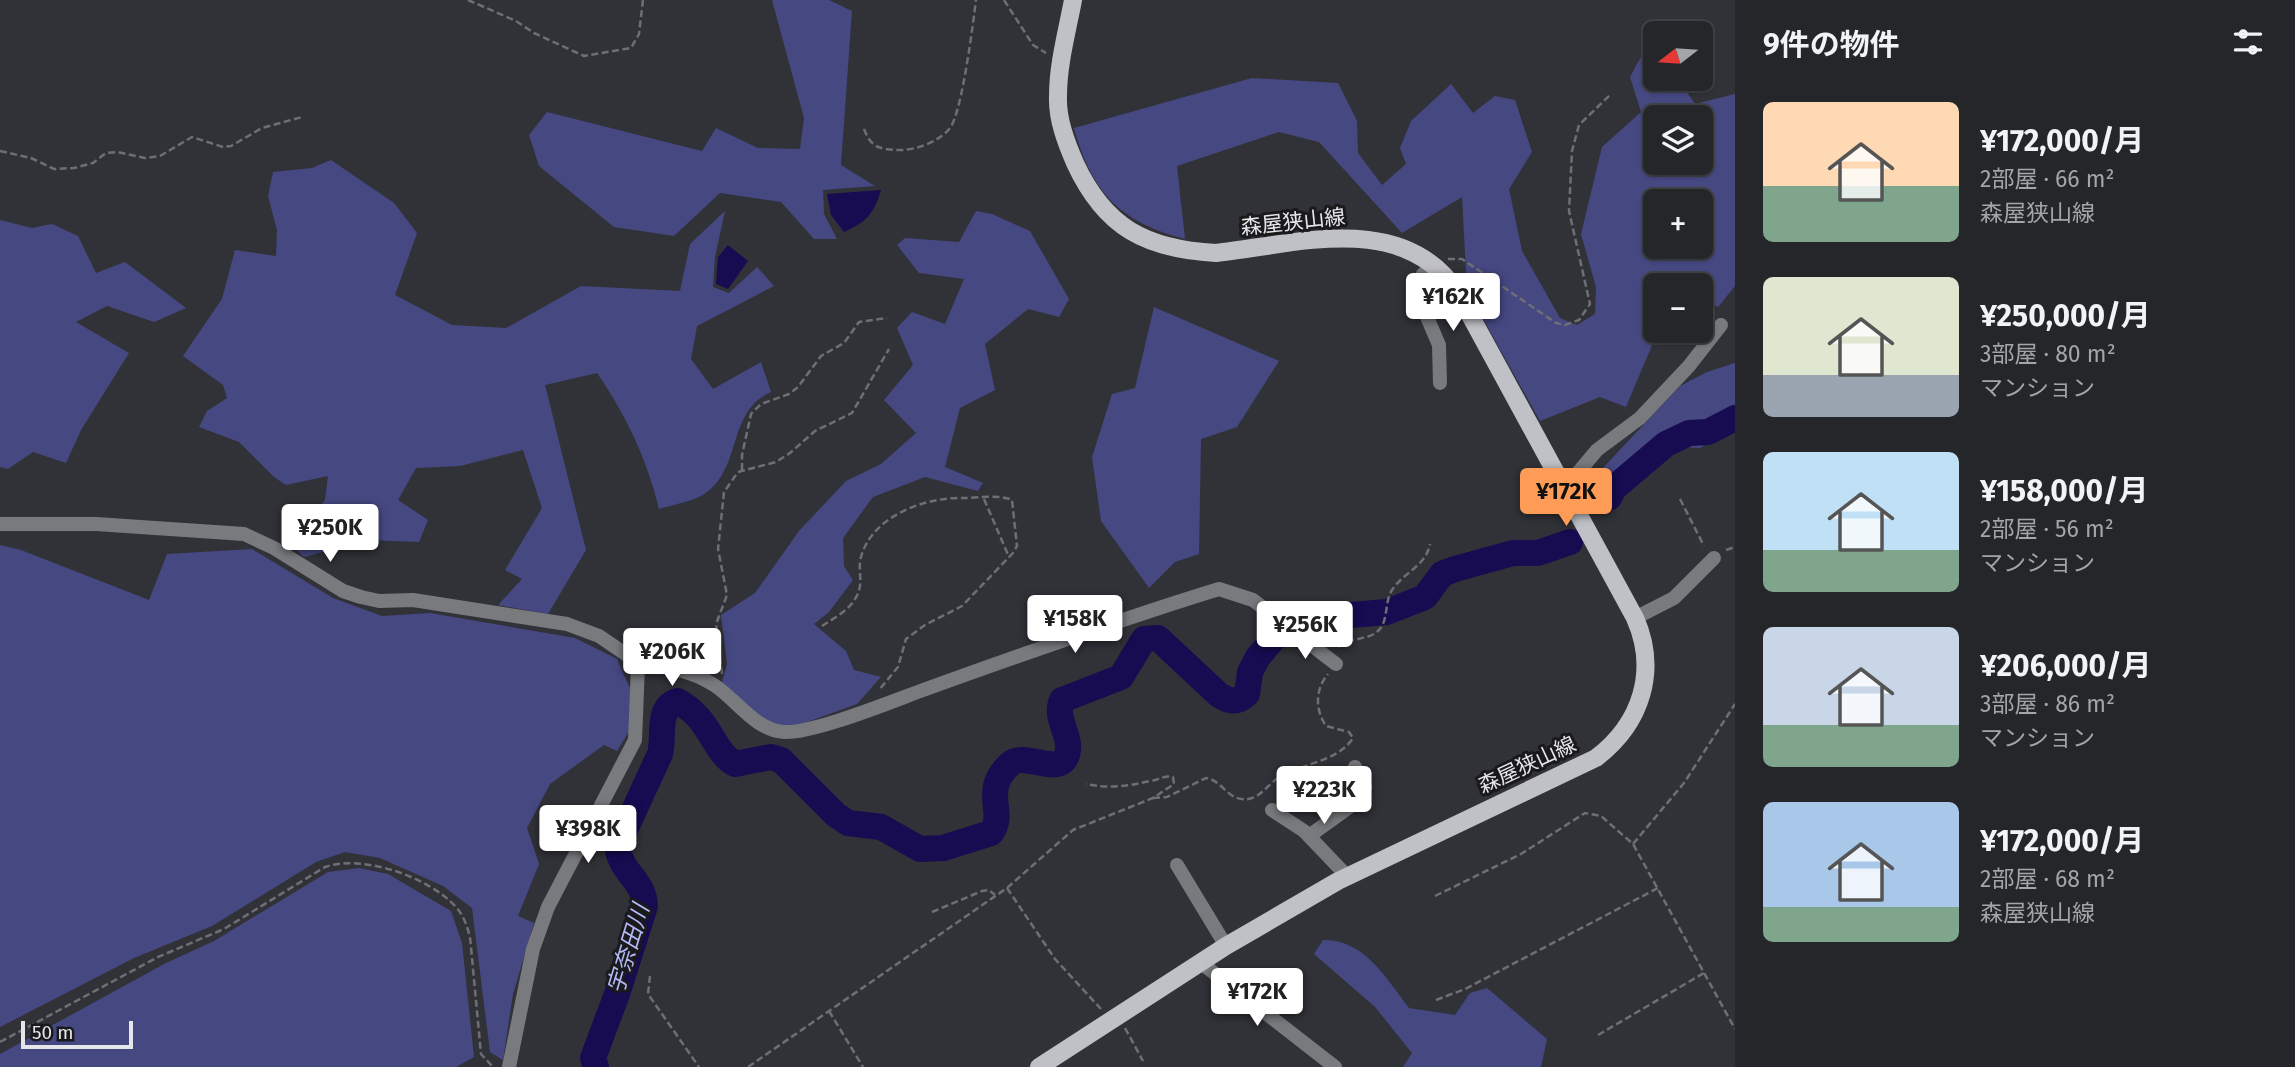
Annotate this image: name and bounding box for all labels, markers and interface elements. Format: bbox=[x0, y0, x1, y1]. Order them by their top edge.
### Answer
north arrow bbox=[1643, 21, 1713, 91]
map controls bbox=[1643, 21, 1713, 343]
icon: filters bbox=[2229, 23, 2267, 61]
text: 9件の物件 bbox=[1763, 27, 1900, 63]
button: layers bbox=[1643, 105, 1713, 175]
text: ¥172,000/月 bbox=[1980, 123, 2144, 159]
icon: home bbox=[1819, 130, 1903, 214]
text: 2部屋 · 66 m² bbox=[1980, 165, 2115, 193]
button: + bbox=[1643, 189, 1713, 259]
text: 森屋狭山線 bbox=[1980, 199, 2095, 227]
street label: 森屋狭山線 bbox=[1239, 204, 1347, 240]
button: − bbox=[1643, 273, 1713, 343]
pin: ¥162K bbox=[1404, 274, 1502, 333]
text: ¥162K bbox=[1422, 282, 1484, 310]
text: ¥250,000/月 bbox=[1980, 298, 2151, 334]
icon: home bbox=[1819, 305, 1903, 389]
text: 3部屋 · 80 m² bbox=[1980, 340, 2116, 368]
text: マンション bbox=[1980, 374, 2095, 402]
pin: ¥172K bbox=[1517, 468, 1615, 528]
text: ¥158,000/月 bbox=[1980, 473, 2149, 509]
text: ¥172K bbox=[1536, 477, 1596, 505]
icon: home bbox=[1819, 480, 1903, 564]
pin: ¥250K bbox=[281, 504, 379, 564]
text: ¥250K bbox=[298, 513, 362, 541]
text: 2部屋 · 56 m² bbox=[1980, 515, 2114, 543]
text: マンション bbox=[1980, 549, 2095, 577]
pin: ¥158K bbox=[1026, 596, 1124, 655]
pin: ¥256K bbox=[1256, 602, 1354, 661]
text: ¥158K bbox=[1043, 604, 1107, 632]
text: ¥256K bbox=[1273, 610, 1337, 638]
pin: ¥206K bbox=[623, 628, 721, 688]
text: ¥206K bbox=[639, 637, 705, 665]
text: ¥206,000/月 bbox=[1980, 648, 2152, 684]
icon: home bbox=[1819, 655, 1903, 739]
text: 3部屋 · 86 m² bbox=[1980, 690, 2115, 718]
text: マンション bbox=[1980, 724, 2095, 752]
street label: 森屋狭山線 bbox=[1474, 731, 1580, 799]
pin: ¥223K bbox=[1275, 766, 1373, 826]
text: ¥223K bbox=[1293, 775, 1355, 803]
pin: ¥398K bbox=[539, 806, 637, 865]
text: ¥398K bbox=[555, 814, 621, 842]
text: ¥172,000/月 bbox=[1980, 823, 2144, 859]
icon: home bbox=[1819, 830, 1903, 914]
text: 2部屋 · 68 m² bbox=[1980, 865, 2115, 893]
water label: 宇奈田川 bbox=[601, 898, 656, 997]
text: 森屋狭山線 bbox=[1980, 899, 2095, 927]
pin: ¥172K bbox=[1208, 968, 1306, 1028]
text: ¥172K bbox=[1227, 977, 1287, 1005]
scale bar bbox=[21, 1018, 133, 1050]
text: 50 m bbox=[32, 1021, 73, 1044]

